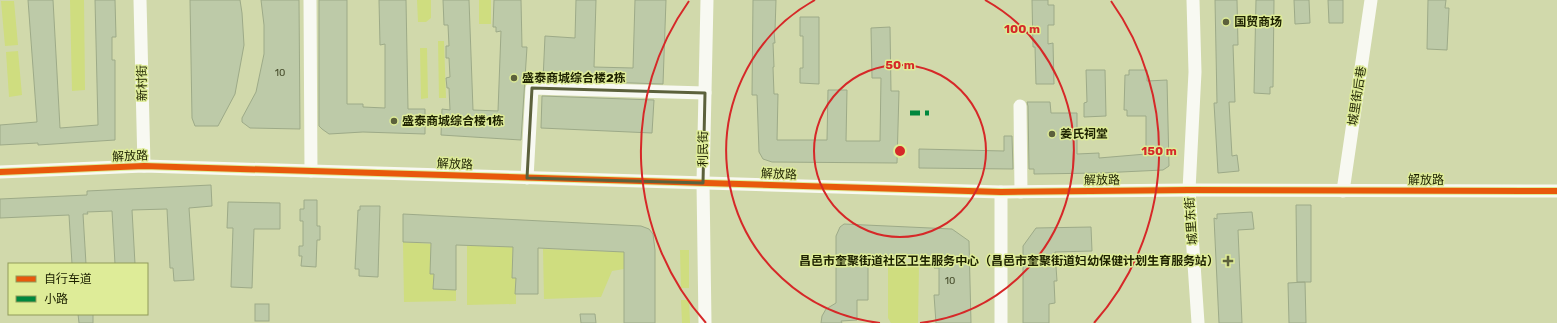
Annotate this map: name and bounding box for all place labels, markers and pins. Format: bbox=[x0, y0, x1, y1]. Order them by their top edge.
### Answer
place label: 国贸商场 bbox=[1234, 15, 1282, 29]
marker: 国贸商场 bbox=[1221, 17, 1231, 27]
place label: 盛泰商城综合楼2栋 bbox=[522, 71, 626, 85]
marker: 盛泰商城综合楼2栋 bbox=[509, 73, 519, 83]
place label: 盛泰商城综合楼1栋 bbox=[402, 114, 504, 128]
marker: 盛泰商城综合楼1栋 bbox=[389, 116, 399, 126]
place label: 姜氏祠堂 bbox=[1060, 127, 1108, 141]
marker: 姜氏祠堂 bbox=[1047, 129, 1057, 139]
centre of rings bbox=[893, 144, 907, 158]
place label: 昌邑市奎聚街道社区卫生服务中心（昌邑市奎聚街道妇幼保健计划生育服务站） bbox=[799, 254, 1219, 268]
marker: 昌邑市奎聚街道社区卫生服务中心（昌邑市奎聚街道妇幼保健计划生育服务站） bbox=[1222, 255, 1234, 267]

